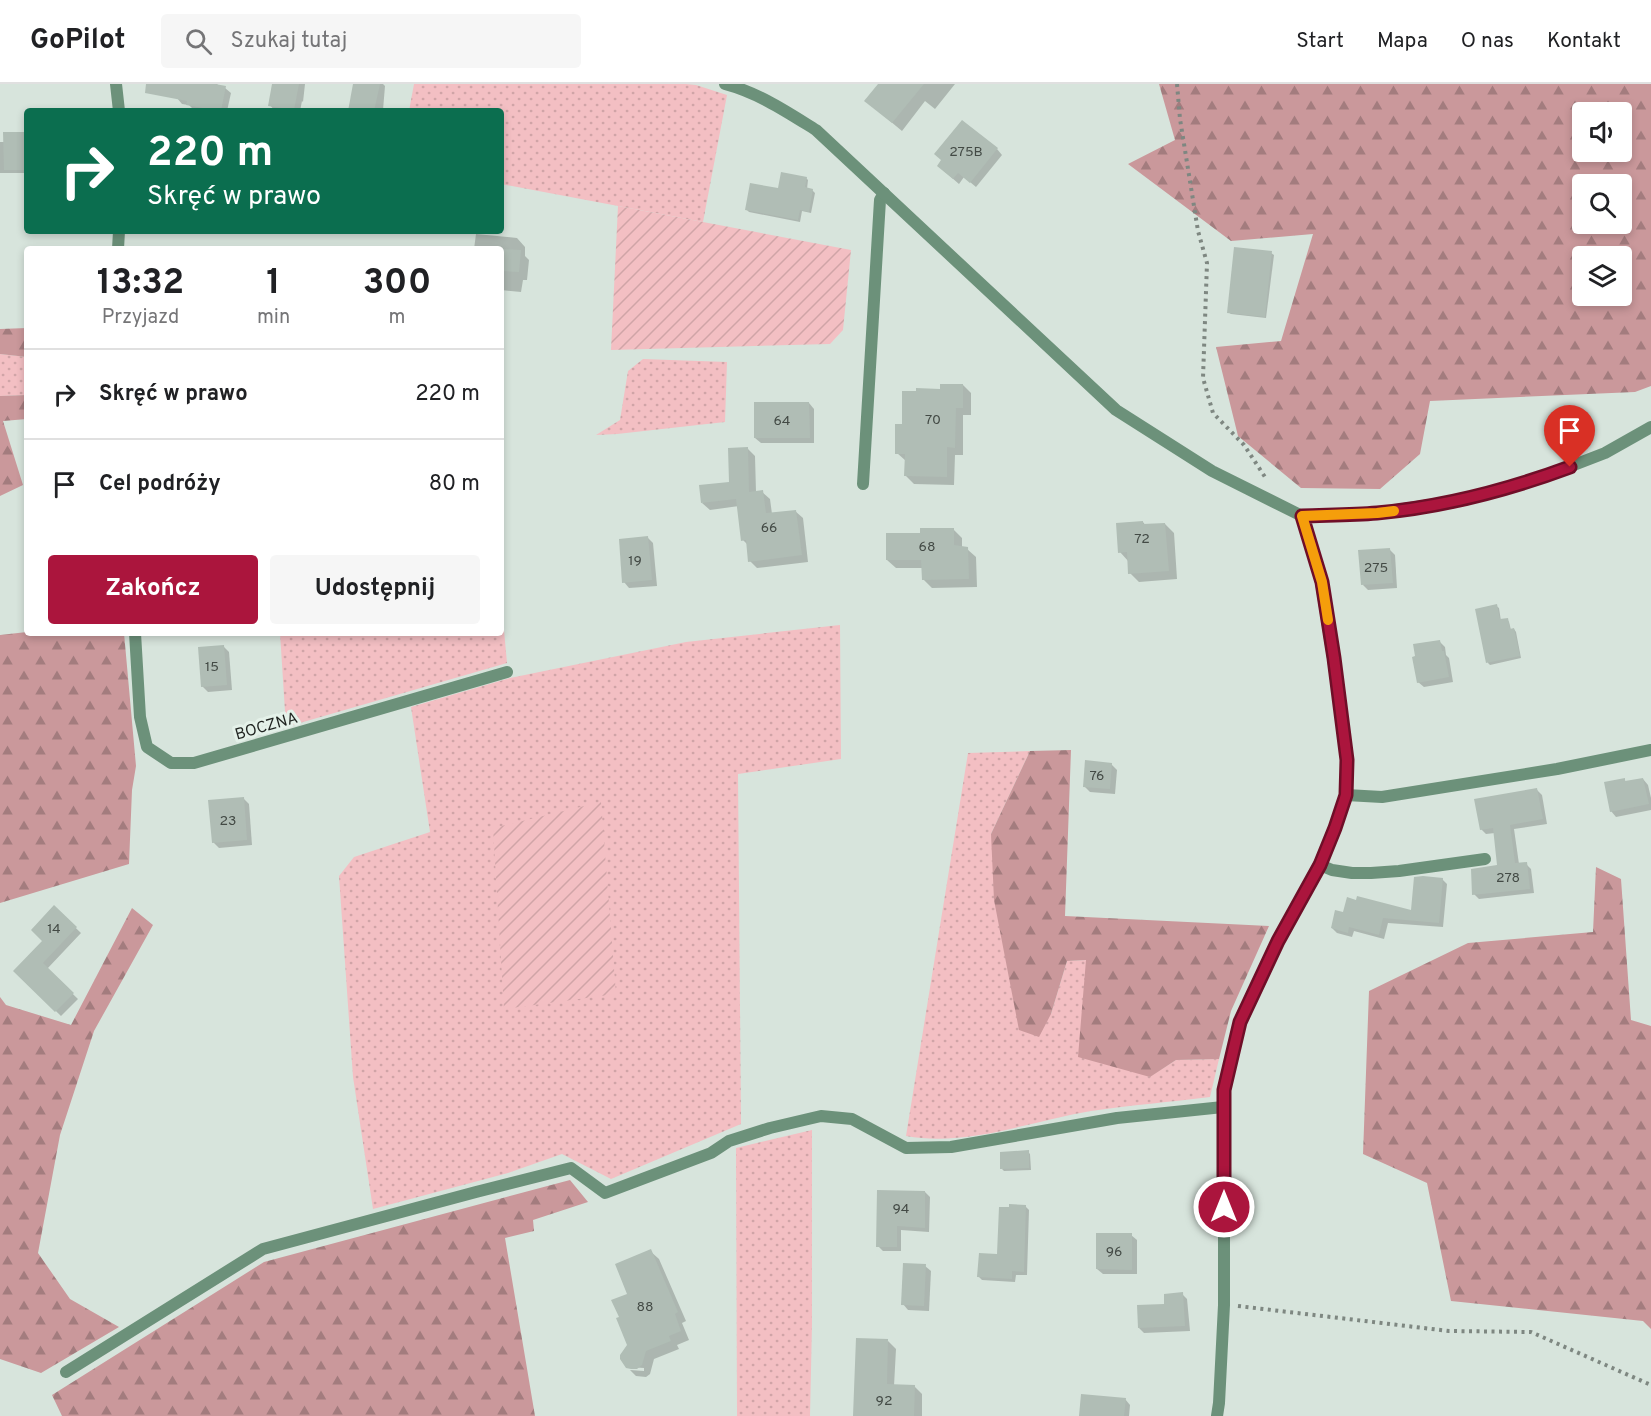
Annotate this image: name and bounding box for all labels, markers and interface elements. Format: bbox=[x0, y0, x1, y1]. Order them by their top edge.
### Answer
search box bbox=[161, 14, 581, 68]
text: GoPilot bbox=[30, 23, 125, 59]
icon: search bbox=[182, 25, 215, 58]
text: Szukaj tutaj bbox=[230, 28, 347, 55]
text: Start bbox=[1296, 28, 1344, 55]
text: Mapa bbox=[1377, 28, 1428, 55]
text: O nas bbox=[1461, 28, 1514, 55]
text: Kontakt bbox=[1547, 28, 1621, 55]
map controls bbox=[1572, 102, 1632, 306]
button: sound bbox=[1572, 102, 1632, 162]
text: 220 m bbox=[147, 128, 273, 181]
icon: right bbox=[48, 132, 126, 210]
house number: 275B bbox=[949, 144, 983, 161]
button: search bbox=[1572, 174, 1632, 234]
text: Skręć w prawo bbox=[147, 180, 321, 214]
button: layers bbox=[1572, 246, 1632, 306]
text: 13:32 bbox=[97, 261, 184, 307]
text: 1 bbox=[266, 261, 281, 307]
text: 300 bbox=[363, 261, 431, 307]
text: Przyjazd bbox=[102, 305, 179, 331]
text: min bbox=[257, 305, 290, 331]
text: m bbox=[389, 305, 406, 331]
icon: right bbox=[48, 378, 81, 411]
text: Skręć w prawo bbox=[99, 381, 248, 408]
text: 220 m bbox=[415, 381, 480, 408]
pin bbox=[1544, 405, 1595, 467]
house number: 70 bbox=[925, 412, 941, 429]
house number: 64 bbox=[773, 413, 791, 430]
icon: arrive bbox=[1553, 414, 1586, 447]
icon: arrive bbox=[48, 468, 81, 501]
text: Cel podróży bbox=[99, 471, 221, 498]
text: 80 m bbox=[429, 471, 480, 498]
house number: 66 bbox=[761, 520, 777, 537]
house number: 72 bbox=[1134, 531, 1150, 548]
house number: 68 bbox=[919, 539, 935, 556]
house number: 19 bbox=[628, 553, 642, 570]
button: Zakończ bbox=[48, 555, 258, 624]
button: Udostępnij bbox=[270, 555, 480, 624]
house number: 275 bbox=[1364, 560, 1388, 577]
house number: 15 bbox=[205, 659, 219, 676]
street label: BOCZNA bbox=[233, 708, 300, 745]
house number: 76 bbox=[1090, 768, 1104, 785]
house number: 23 bbox=[220, 813, 237, 830]
house number: 278 bbox=[1496, 870, 1520, 887]
house number: 14 bbox=[47, 921, 61, 938]
position arrow bbox=[1192, 1175, 1256, 1239]
house number: 94 bbox=[892, 1201, 910, 1218]
house number: 96 bbox=[1106, 1244, 1122, 1261]
house number: 88 bbox=[636, 1299, 654, 1316]
house number: 92 bbox=[876, 1393, 892, 1410]

